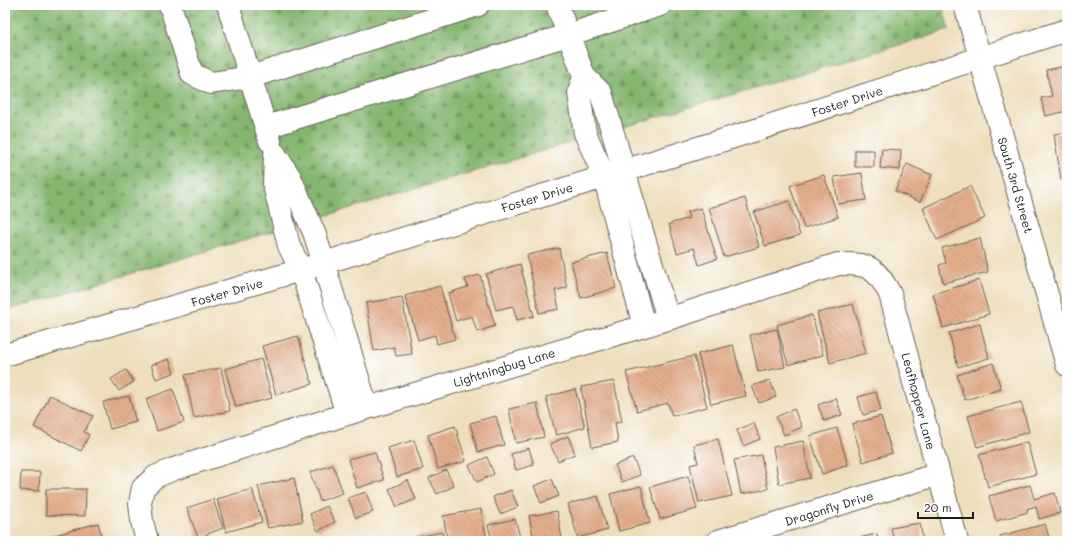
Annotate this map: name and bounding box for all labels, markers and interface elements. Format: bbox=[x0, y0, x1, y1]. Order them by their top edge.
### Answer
street label: Foster Drive bbox=[809, 82, 885, 120]
street label: South 3rd Street bbox=[995, 135, 1037, 235]
street label: Foster Drive bbox=[499, 179, 575, 215]
street label: Foster Drive bbox=[189, 274, 265, 310]
street label: Lightningbug Lane bbox=[451, 344, 557, 390]
street label: Leafhopper Lane bbox=[898, 351, 940, 451]
street label: Dragonfly Drive bbox=[783, 487, 875, 529]
scale bar bbox=[918, 494, 973, 520]
text: 20 m bbox=[924, 499, 952, 515]

